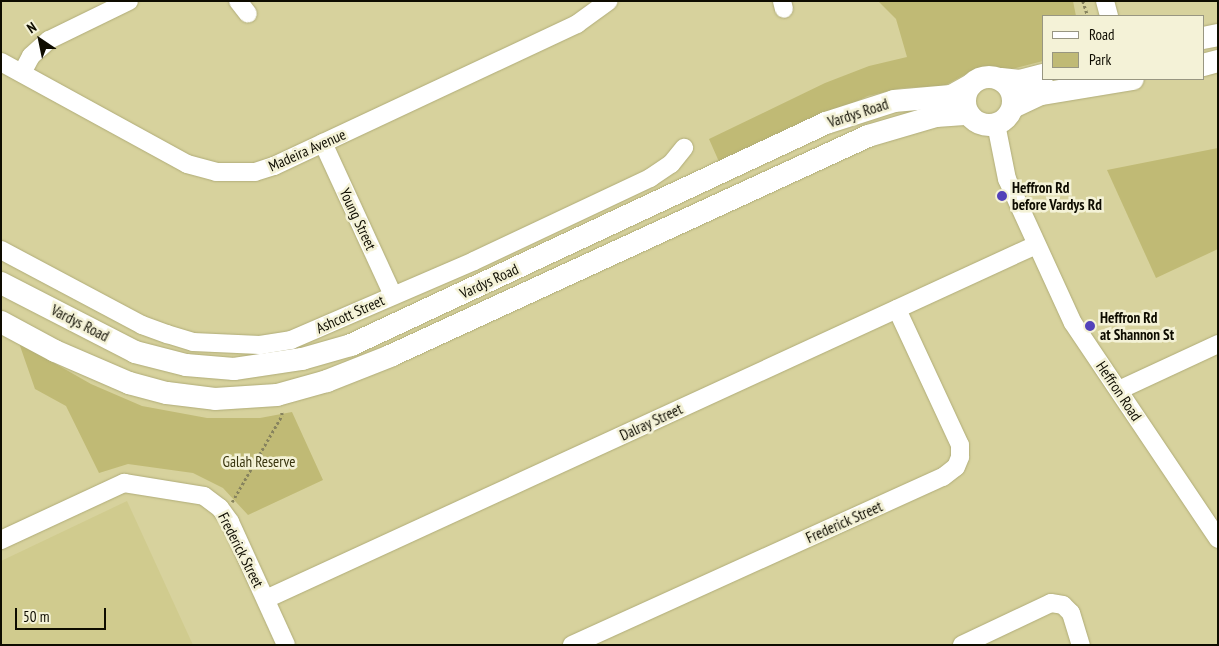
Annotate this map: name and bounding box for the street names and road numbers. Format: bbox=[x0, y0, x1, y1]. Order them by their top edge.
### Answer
street label: Vardys Road bbox=[826, 95, 890, 131]
street label: Madeira Avenue bbox=[266, 125, 348, 175]
street label: Young Street bbox=[336, 185, 380, 253]
street label: Vardys Road bbox=[457, 260, 521, 302]
street label: Ashcott Street bbox=[313, 291, 387, 337]
street label: Vardys Road bbox=[48, 301, 112, 345]
street label: Heffron Road bbox=[1093, 358, 1145, 424]
street label: Dalray Street bbox=[617, 400, 685, 444]
street label: Frederick Street bbox=[803, 497, 885, 547]
street label: Frederick Street bbox=[214, 509, 268, 591]

